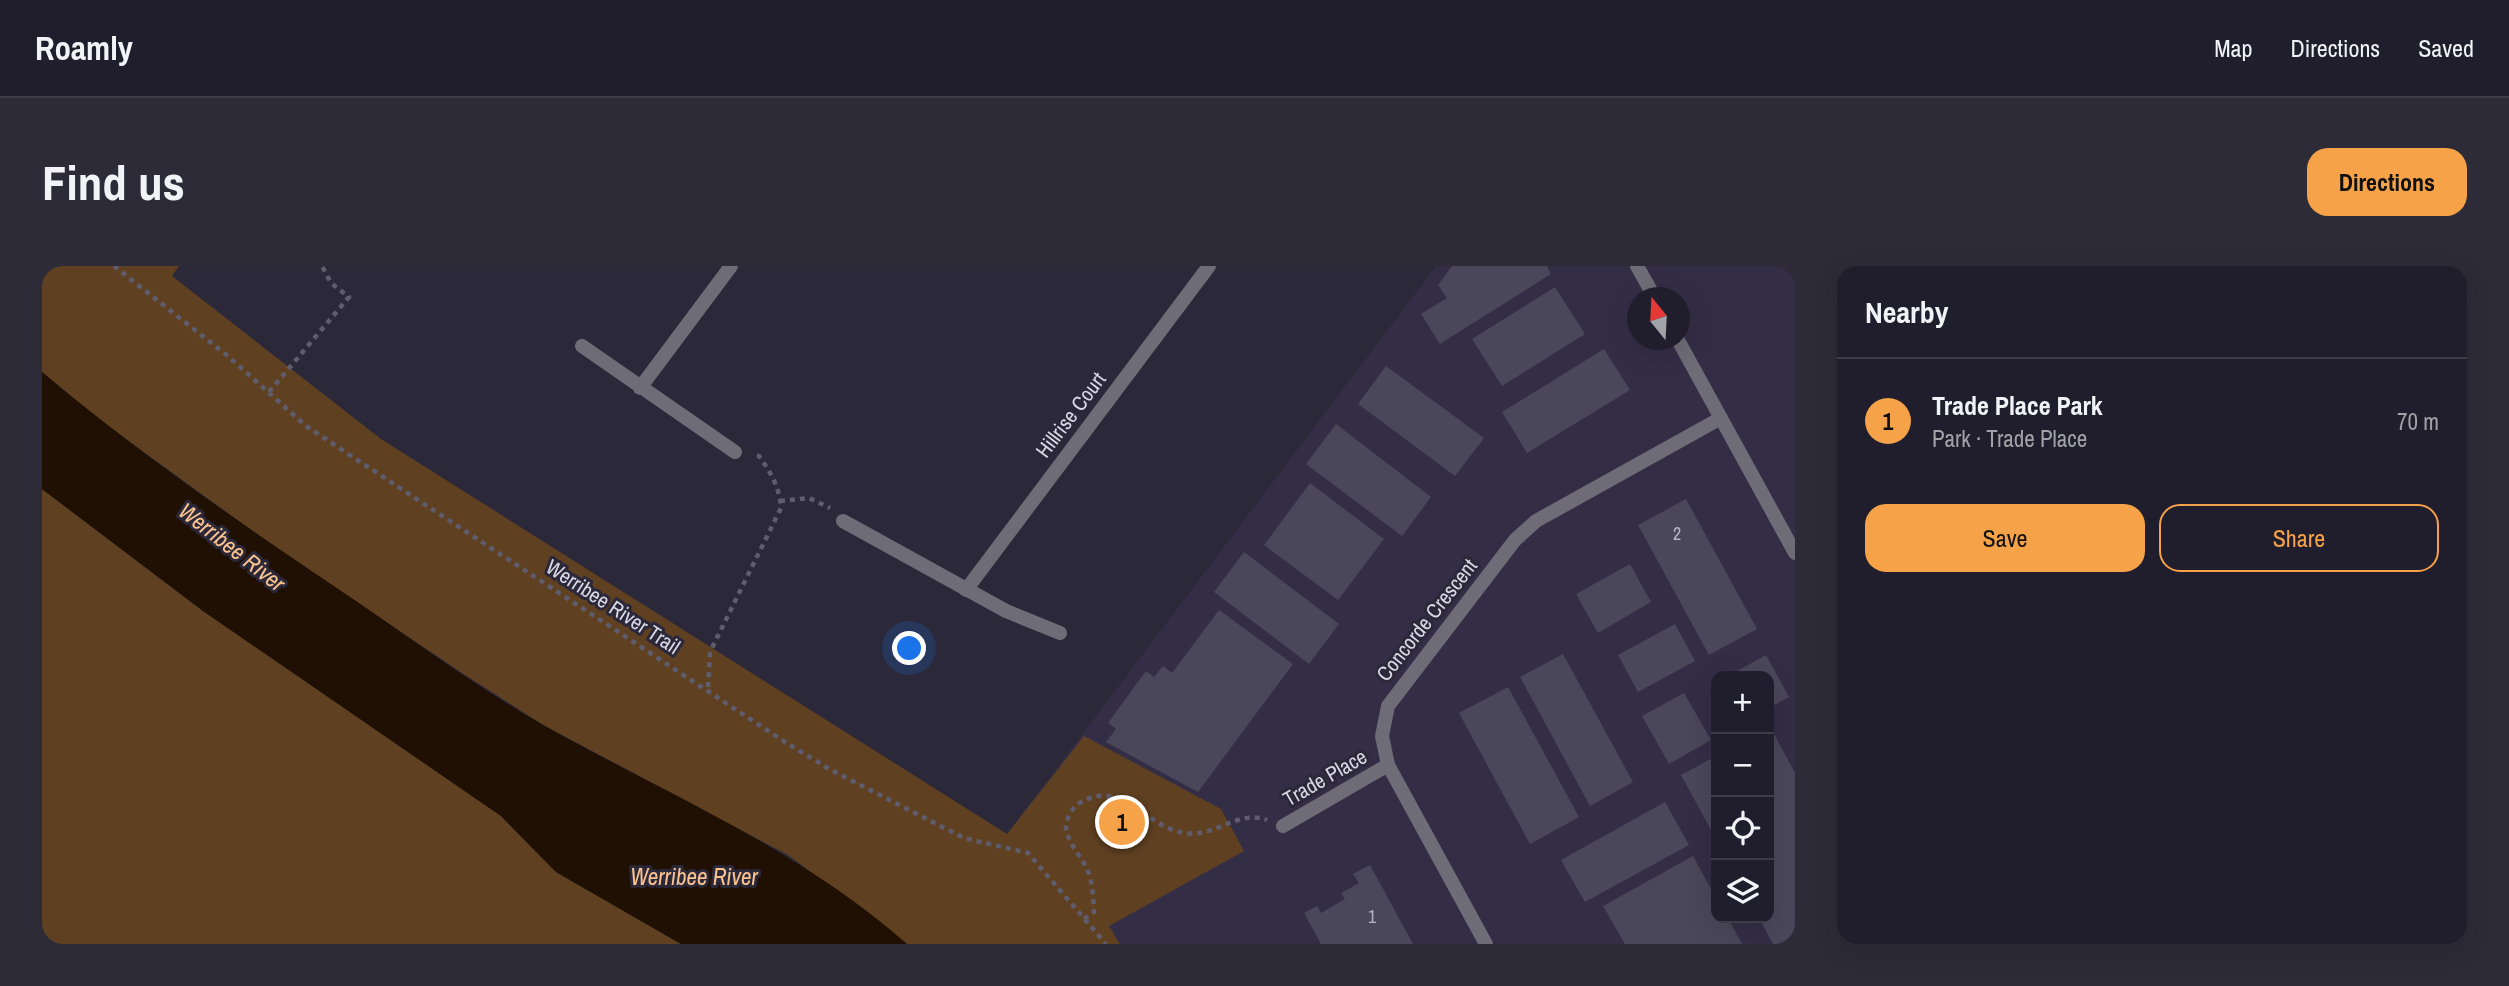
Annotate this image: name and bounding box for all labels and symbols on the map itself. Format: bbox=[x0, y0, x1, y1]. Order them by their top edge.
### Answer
north arrow bbox=[1627, 287, 1690, 350]
street label: Hillrise Court bbox=[1029, 366, 1113, 464]
water label: Werribee River bbox=[173, 495, 293, 598]
house number: 2 bbox=[1673, 521, 1681, 546]
street label: Werribee River Trail bbox=[540, 552, 686, 661]
street label: Concorde Crescent bbox=[1370, 552, 1484, 687]
your location bbox=[892, 631, 926, 665]
street label: Trade Place bbox=[1278, 742, 1372, 813]
pin: 1 bbox=[1099, 796, 1145, 848]
water label: Werribee River bbox=[630, 861, 758, 892]
house number: 1 bbox=[1368, 904, 1377, 929]

